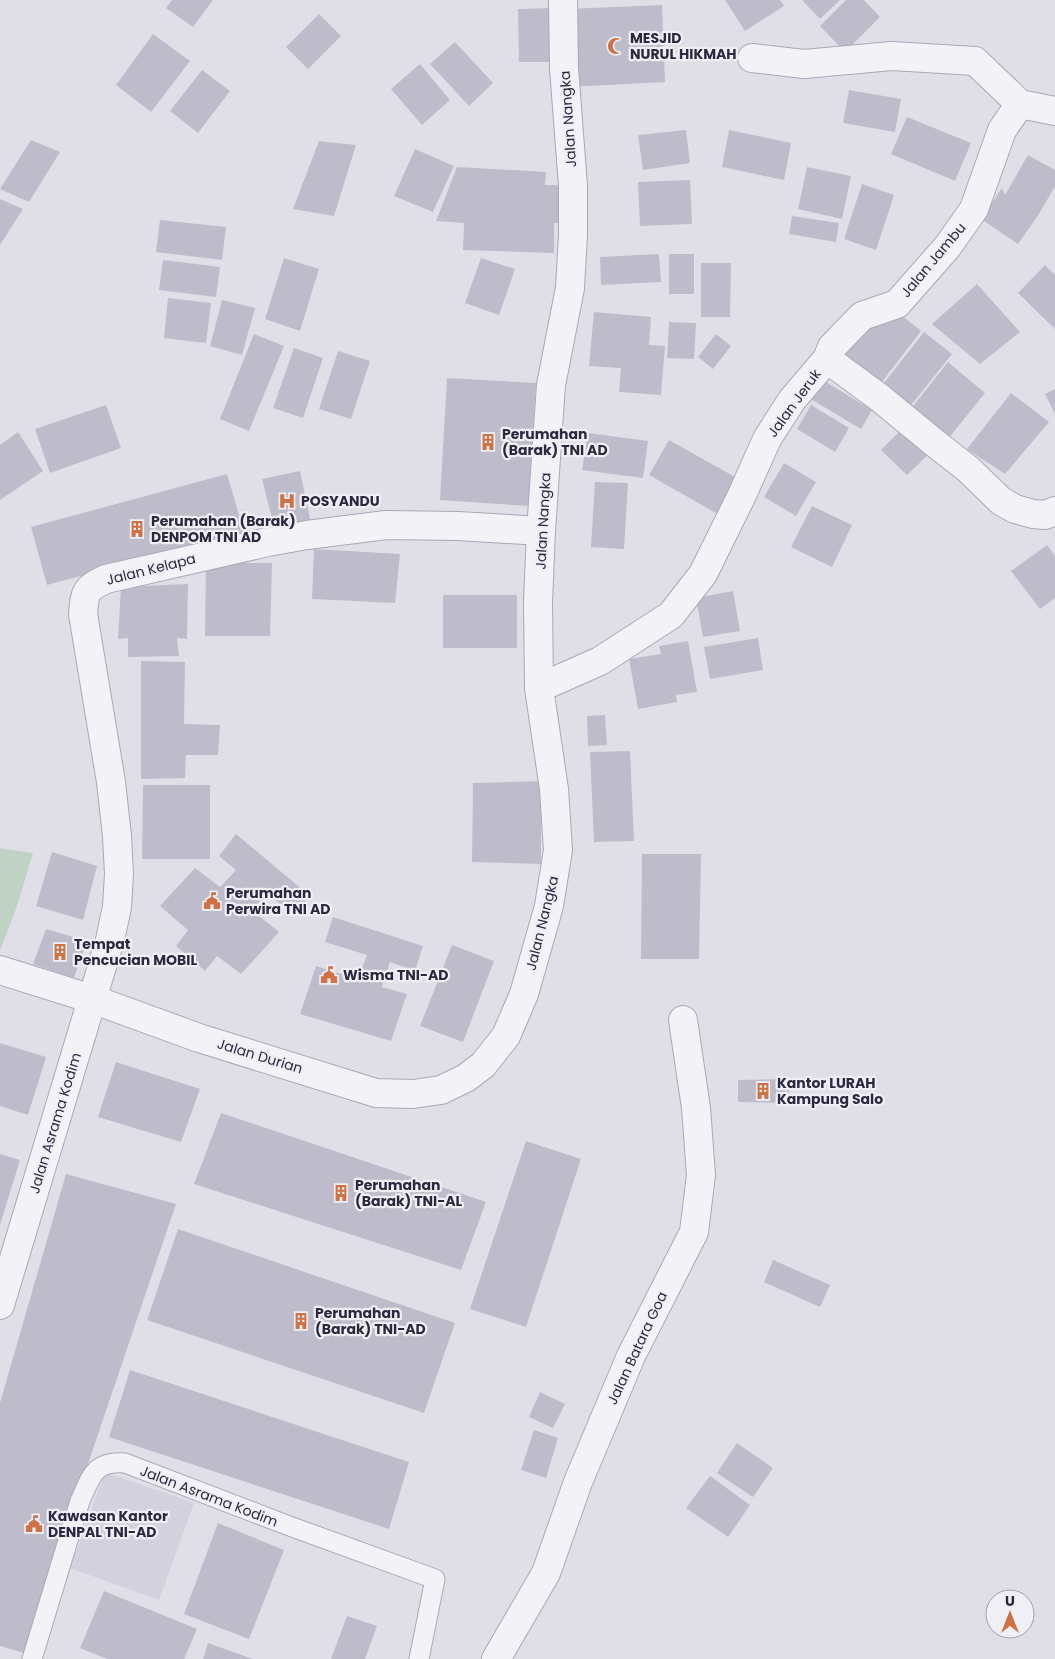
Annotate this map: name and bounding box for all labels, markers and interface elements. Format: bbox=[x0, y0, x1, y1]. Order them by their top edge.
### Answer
place label: MESJID NURUL HIKMAH bbox=[630, 28, 737, 64]
mosque icon: MESJID NURUL HIKMAH bbox=[606, 36, 626, 56]
street label: Jalan Nangka bbox=[555, 70, 581, 168]
street label: Jalan Jambu bbox=[896, 218, 970, 302]
street label: Jalan Jeruk bbox=[762, 364, 826, 441]
place label: Perumahan (Barak) TNI AD bbox=[502, 424, 608, 460]
building icon: Perumahan (Barak) TNI AD bbox=[478, 432, 498, 452]
street label: Jalan Nangka bbox=[530, 472, 556, 570]
hospital icon: POSYANDU bbox=[277, 491, 297, 511]
place label: POSYANDU bbox=[301, 491, 380, 511]
place label: Perumahan (Barak) DENPOM TNI AD bbox=[151, 511, 296, 547]
building icon: Perumahan (Barak) DENPOM TNI AD bbox=[127, 519, 147, 539]
street label: Jalan Kelapa bbox=[104, 548, 198, 590]
street label: Jalan Nangka bbox=[521, 874, 563, 972]
place label: Perumahan Perwira TNI AD bbox=[226, 883, 330, 919]
public building icon: Perumahan Perwira TNI AD bbox=[202, 891, 222, 911]
place label: Tempat Pencucian MOBIL bbox=[74, 934, 197, 970]
building icon: Tempat Pencucian MOBIL bbox=[50, 942, 70, 962]
public building icon: Wisma TNI-AD bbox=[319, 965, 339, 985]
place label: Wisma TNI-AD bbox=[343, 965, 449, 985]
street label: Jalan Durian bbox=[215, 1034, 305, 1078]
street label: Jalan Asrama Kodim bbox=[24, 1050, 86, 1196]
place label: Kantor LURAH Kampung Salo bbox=[777, 1073, 883, 1109]
building icon: Kantor LURAH Kampung Salo bbox=[753, 1081, 773, 1101]
place label: Perumahan (Barak) TNI-AL bbox=[355, 1175, 463, 1211]
building icon: Perumahan (Barak) TNI-AL bbox=[331, 1183, 351, 1203]
street label: Jalan Batara Goa bbox=[602, 1288, 672, 1408]
place label: Perumahan (Barak) TNI-AD bbox=[315, 1303, 426, 1339]
building icon: Perumahan (Barak) TNI-AD bbox=[291, 1311, 311, 1331]
street label: Jalan Asrama Kodim bbox=[137, 1460, 281, 1532]
place label: Kawasan Kantor DENPAL TNI-AD bbox=[48, 1506, 168, 1542]
public building icon: Kawasan Kantor DENPAL TNI-AD bbox=[24, 1514, 44, 1534]
north arrow bbox=[985, 1589, 1035, 1639]
text: U bbox=[1005, 1591, 1015, 1611]

